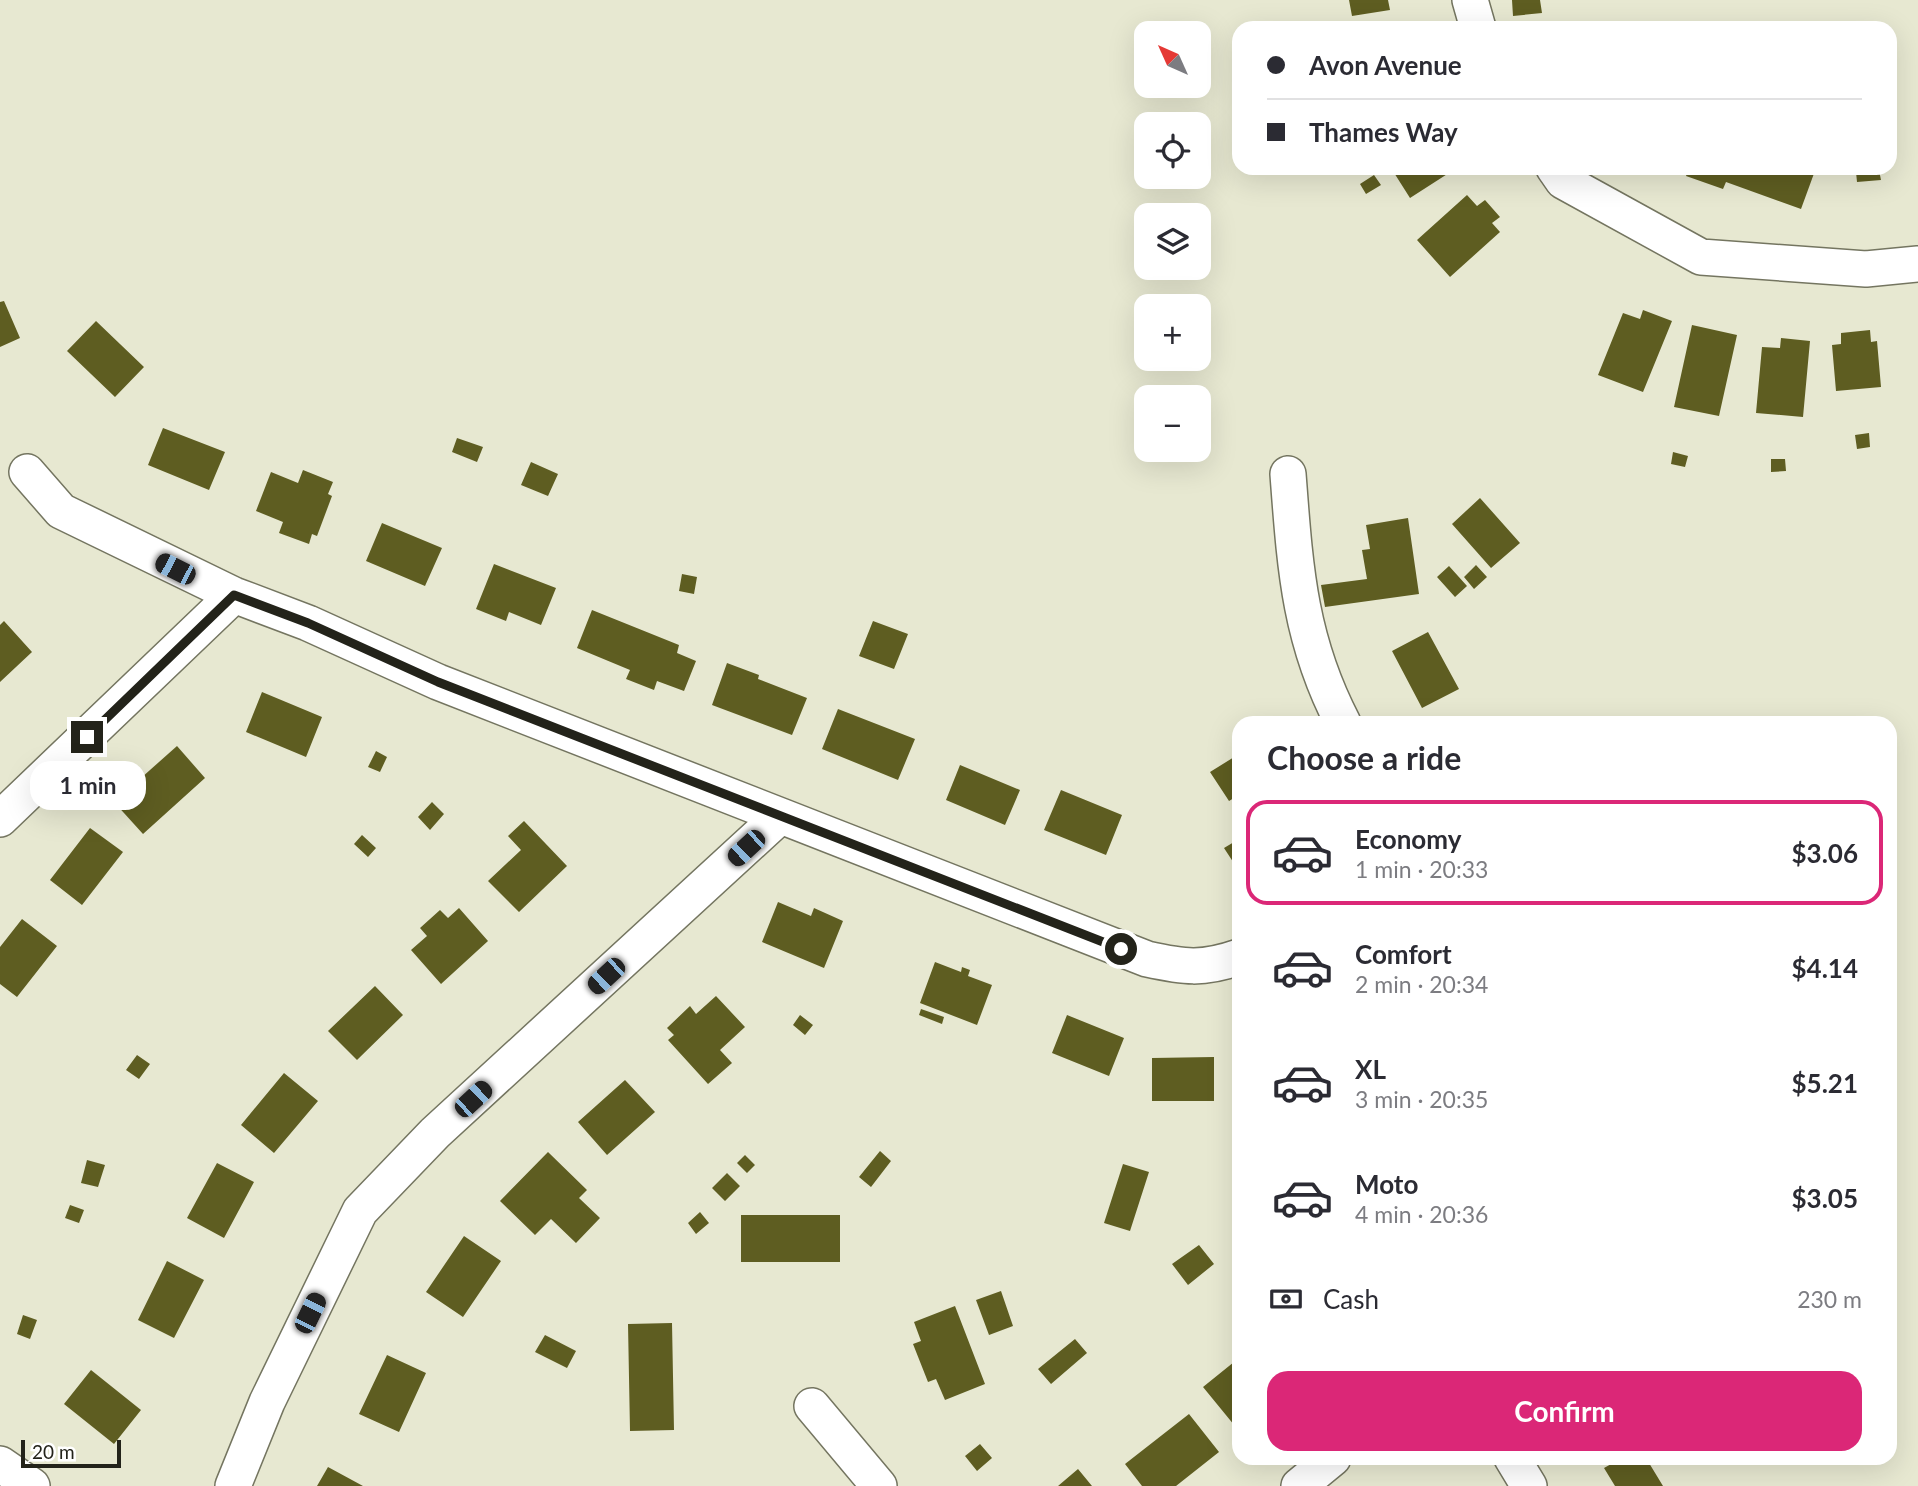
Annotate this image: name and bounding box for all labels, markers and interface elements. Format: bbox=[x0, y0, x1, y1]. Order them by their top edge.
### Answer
north arrow bbox=[1134, 21, 1211, 98]
map controls bbox=[1134, 21, 1211, 462]
text: Avon Avenue bbox=[1309, 49, 1462, 81]
button: locate bbox=[1134, 112, 1211, 189]
text: Thames Way bbox=[1309, 116, 1458, 148]
button: layers bbox=[1134, 203, 1211, 280]
button: + bbox=[1134, 294, 1211, 371]
button: − bbox=[1134, 385, 1211, 462]
car bbox=[152, 550, 199, 588]
route end bbox=[71, 721, 103, 753]
text: Choose a ride bbox=[1267, 738, 1461, 777]
callout: 1 min bbox=[29, 762, 145, 810]
text: 1 min bbox=[59, 771, 117, 799]
icon: car bbox=[1271, 821, 1334, 884]
text: Economy bbox=[1355, 823, 1461, 855]
car bbox=[724, 826, 769, 870]
text: $3.06 bbox=[1792, 837, 1858, 869]
text: 1 min · 20:33 bbox=[1355, 855, 1488, 883]
route start bbox=[1105, 933, 1137, 965]
icon: car bbox=[1271, 936, 1334, 999]
text: Comfort bbox=[1355, 938, 1452, 970]
text: $4.14 bbox=[1792, 952, 1858, 984]
car bbox=[584, 954, 629, 998]
text: 2 min · 20:34 bbox=[1355, 970, 1488, 998]
icon: car bbox=[1271, 1051, 1334, 1114]
text: XL bbox=[1355, 1053, 1386, 1085]
text: $5.21 bbox=[1792, 1067, 1858, 1099]
car bbox=[451, 1077, 496, 1121]
text: 3 min · 20:35 bbox=[1355, 1085, 1488, 1113]
icon: car bbox=[1271, 1166, 1334, 1229]
text: Moto bbox=[1355, 1168, 1418, 1200]
text: $3.05 bbox=[1792, 1182, 1858, 1214]
text: 4 min · 20:36 bbox=[1355, 1200, 1488, 1228]
icon: cash bbox=[1267, 1280, 1305, 1318]
text: Cash bbox=[1323, 1283, 1379, 1315]
text: 230 m bbox=[1797, 1285, 1862, 1313]
car bbox=[292, 1290, 329, 1336]
button: Confirm bbox=[1267, 1371, 1862, 1451]
scale bar bbox=[21, 1437, 121, 1469]
text: 20 m bbox=[32, 1440, 75, 1463]

